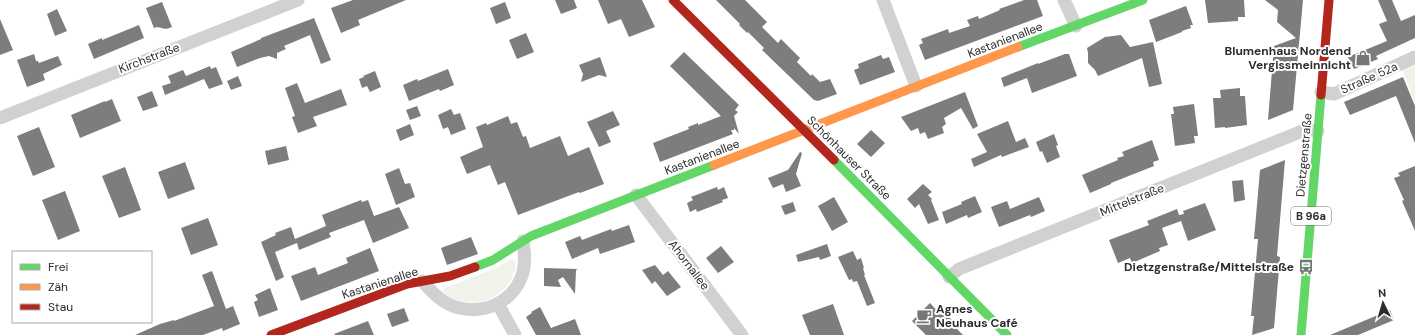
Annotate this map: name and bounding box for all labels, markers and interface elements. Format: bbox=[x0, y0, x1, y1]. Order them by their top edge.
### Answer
street label: Kastanienallee bbox=[965, 18, 1045, 62]
street label: Kirchstraße bbox=[116, 39, 182, 77]
place label: Blumenhaus Nordend Vergissmeinnicht bbox=[1225, 43, 1351, 73]
shop icon: Blumenhaus Nordend Vergissmeinnicht bbox=[1354, 49, 1372, 67]
street label: Straße 52a bbox=[1338, 58, 1400, 98]
street label: Schönhauser Straße bbox=[803, 112, 895, 204]
street label: Dietzgenstraße bbox=[1292, 112, 1316, 198]
street label: Kastanienallee bbox=[662, 135, 742, 179]
street label: Mittelstraße bbox=[1098, 180, 1167, 220]
road number: B 96a bbox=[1291, 207, 1331, 225]
street label: Ahornallee bbox=[665, 237, 713, 293]
legend bbox=[12, 251, 152, 323]
bus stop icon: Dietzgenstraße/Mittelstraße bbox=[1297, 258, 1315, 276]
text: Frei bbox=[48, 259, 68, 275]
place label: Dietzgenstraße/Mittelstraße bbox=[1124, 259, 1294, 275]
street label: Kastanienallee bbox=[340, 263, 420, 303]
text: Zäh bbox=[48, 279, 68, 295]
north arrow bbox=[1363, 283, 1403, 323]
text: N bbox=[1378, 286, 1387, 300]
text: Stau bbox=[48, 299, 73, 315]
place label: Agnes Neuhaus Café bbox=[936, 301, 1018, 331]
cafe icon: Agnes Neuhaus Café bbox=[915, 307, 933, 325]

